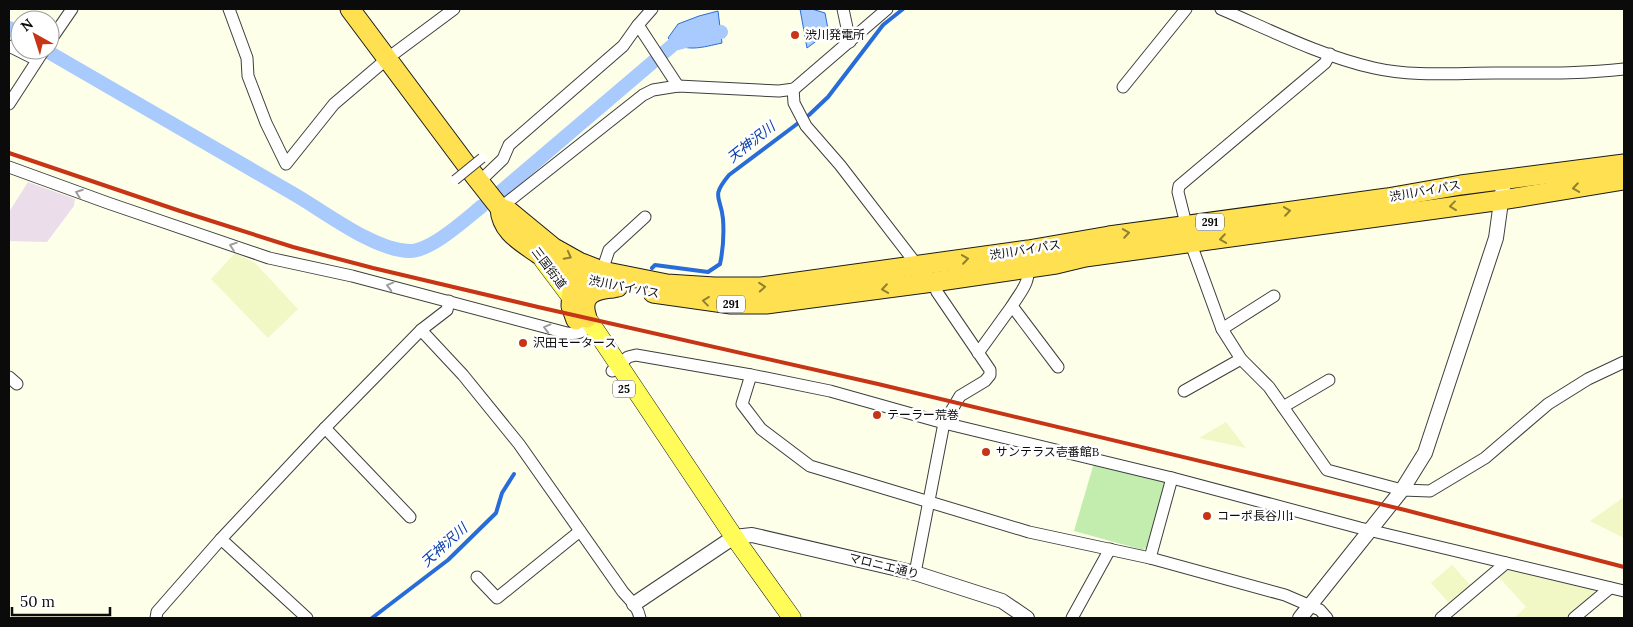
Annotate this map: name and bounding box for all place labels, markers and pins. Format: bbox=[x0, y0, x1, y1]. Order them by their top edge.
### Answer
place label: 渋川発電所 bbox=[805, 27, 865, 42]
marker: 渋川発電所 bbox=[789, 29, 801, 41]
place label: 沢田モータース bbox=[533, 335, 616, 350]
marker: 沢田モータース bbox=[517, 337, 529, 349]
place label: テーラー荒巻 bbox=[887, 407, 959, 422]
marker: テーラー荒巻 bbox=[871, 409, 883, 421]
place label: サンテラス壱番館B bbox=[996, 444, 1099, 459]
marker: サンテラス壱番館B bbox=[980, 446, 992, 458]
place label: コーポ長谷川1 bbox=[1217, 508, 1293, 523]
marker: コーポ長谷川1 bbox=[1201, 510, 1213, 522]

